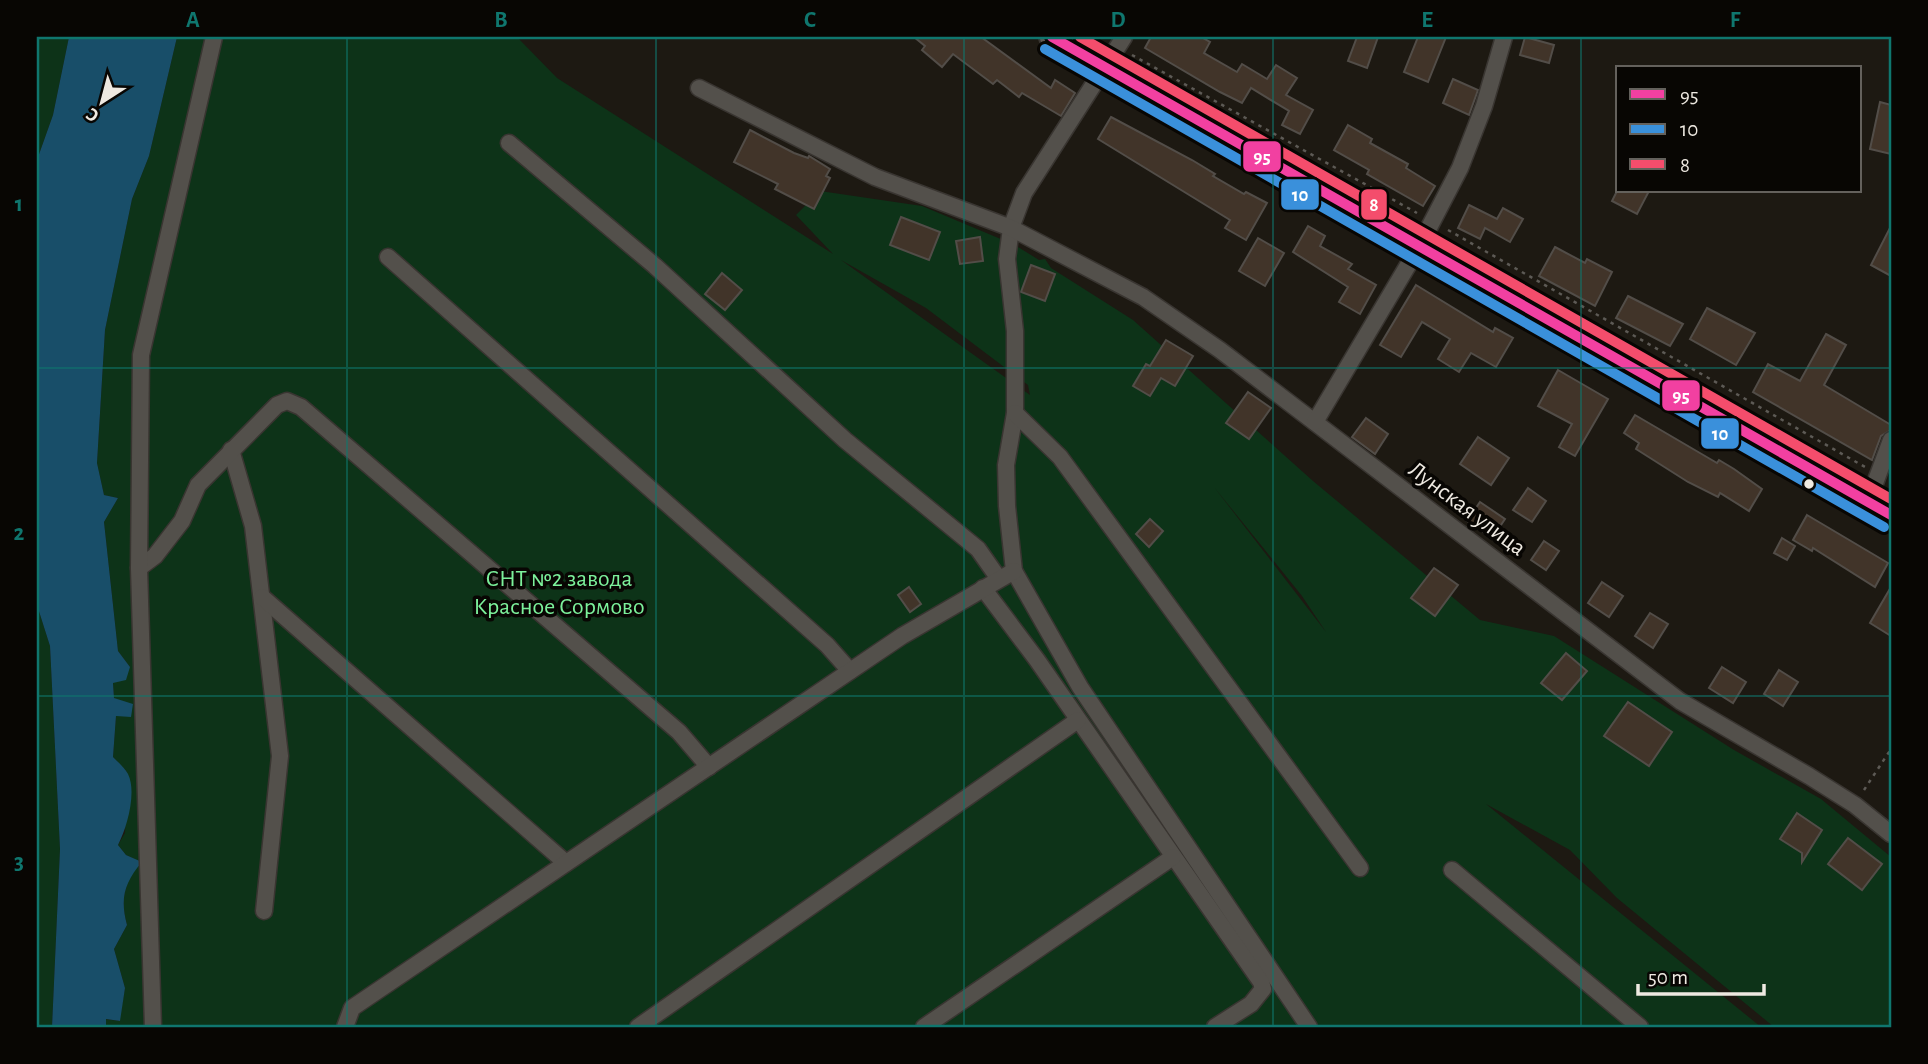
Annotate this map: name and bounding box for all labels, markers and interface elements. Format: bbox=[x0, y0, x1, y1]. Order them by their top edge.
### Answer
text: A bbox=[186, 9, 200, 32]
text: B bbox=[494, 9, 508, 32]
text: C bbox=[804, 9, 816, 32]
text: D bbox=[1110, 9, 1126, 32]
text: E bbox=[1421, 9, 1433, 32]
text: F bbox=[1730, 9, 1741, 32]
north arrow bbox=[66, 66, 136, 136]
legend bbox=[1616, 66, 1862, 192]
text: 95 bbox=[1680, 85, 1699, 106]
text: С bbox=[83, 104, 103, 125]
text: 10 bbox=[1680, 119, 1698, 140]
line badge: 95 bbox=[1242, 140, 1282, 173]
text: 95 bbox=[1253, 148, 1271, 167]
text: 8 bbox=[1680, 155, 1690, 176]
line badge: 10 bbox=[1280, 178, 1320, 211]
text: 10 bbox=[1292, 186, 1308, 205]
line badge: 8 bbox=[1360, 188, 1388, 221]
text: 1 bbox=[15, 193, 23, 216]
text: 8 bbox=[1369, 196, 1379, 215]
line badge: 95 bbox=[1661, 379, 1701, 412]
text: 95 bbox=[1672, 387, 1690, 406]
line badge: 10 bbox=[1700, 417, 1740, 450]
text: 10 bbox=[1712, 425, 1728, 444]
street label: Лунская улица bbox=[1404, 457, 1530, 561]
unlabelled marker bbox=[1802, 477, 1816, 491]
text: 2 bbox=[14, 522, 25, 545]
park label: СНТ №2 завода Красное Сормово bbox=[473, 567, 645, 619]
text: 3 bbox=[14, 851, 24, 874]
scale bar bbox=[1638, 952, 1764, 996]
text: 50 m bbox=[1648, 967, 1688, 988]

